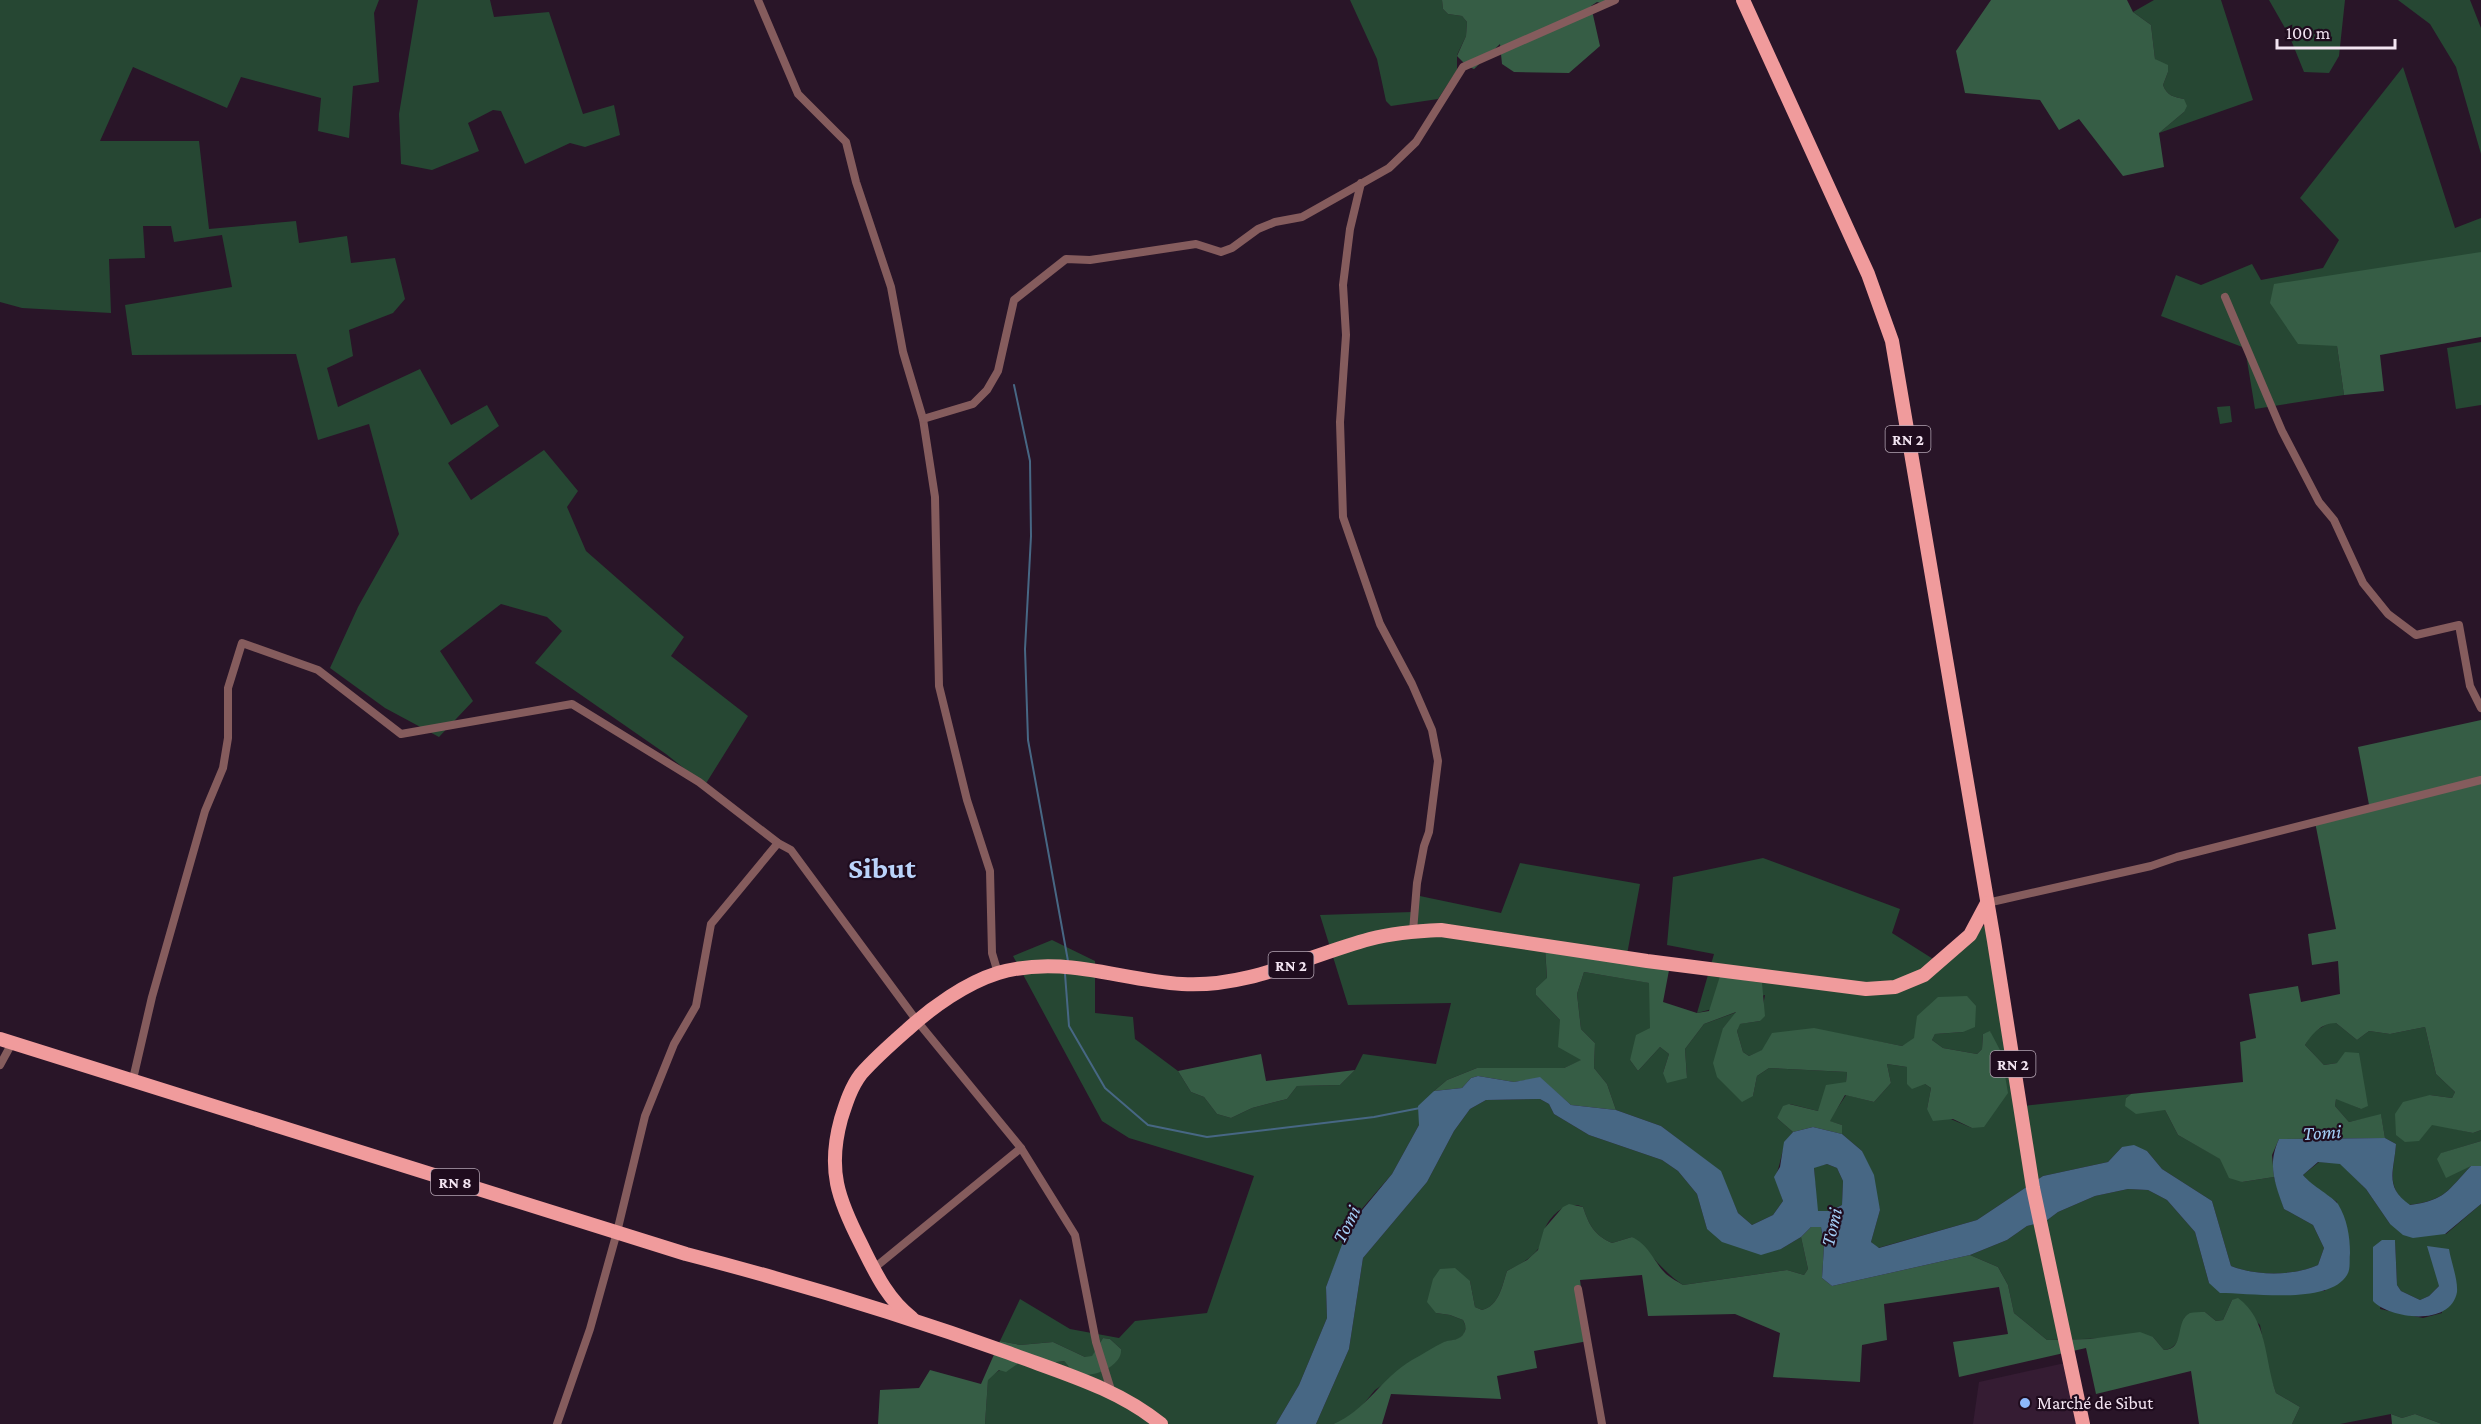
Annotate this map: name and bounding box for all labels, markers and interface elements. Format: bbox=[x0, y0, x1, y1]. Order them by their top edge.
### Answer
scale bar bbox=[2277, 12, 2396, 50]
text: 100 m bbox=[2286, 23, 2331, 43]
road number: RN 2 bbox=[1886, 426, 1930, 452]
district label: Sibut bbox=[848, 851, 916, 884]
road number: RN 2 bbox=[1268, 952, 1314, 978]
road number: RN 2 bbox=[1990, 1051, 2036, 1077]
water label: Tomi bbox=[2302, 1120, 2342, 1144]
road number: RN 8 bbox=[431, 1169, 479, 1195]
water label: Tomi bbox=[1327, 1201, 1365, 1246]
water label: Tomi bbox=[1816, 1205, 1846, 1248]
place label: Marché de Sibut bbox=[2037, 1393, 2154, 1413]
marker: Marché de Sibut bbox=[2018, 1396, 2032, 1410]

